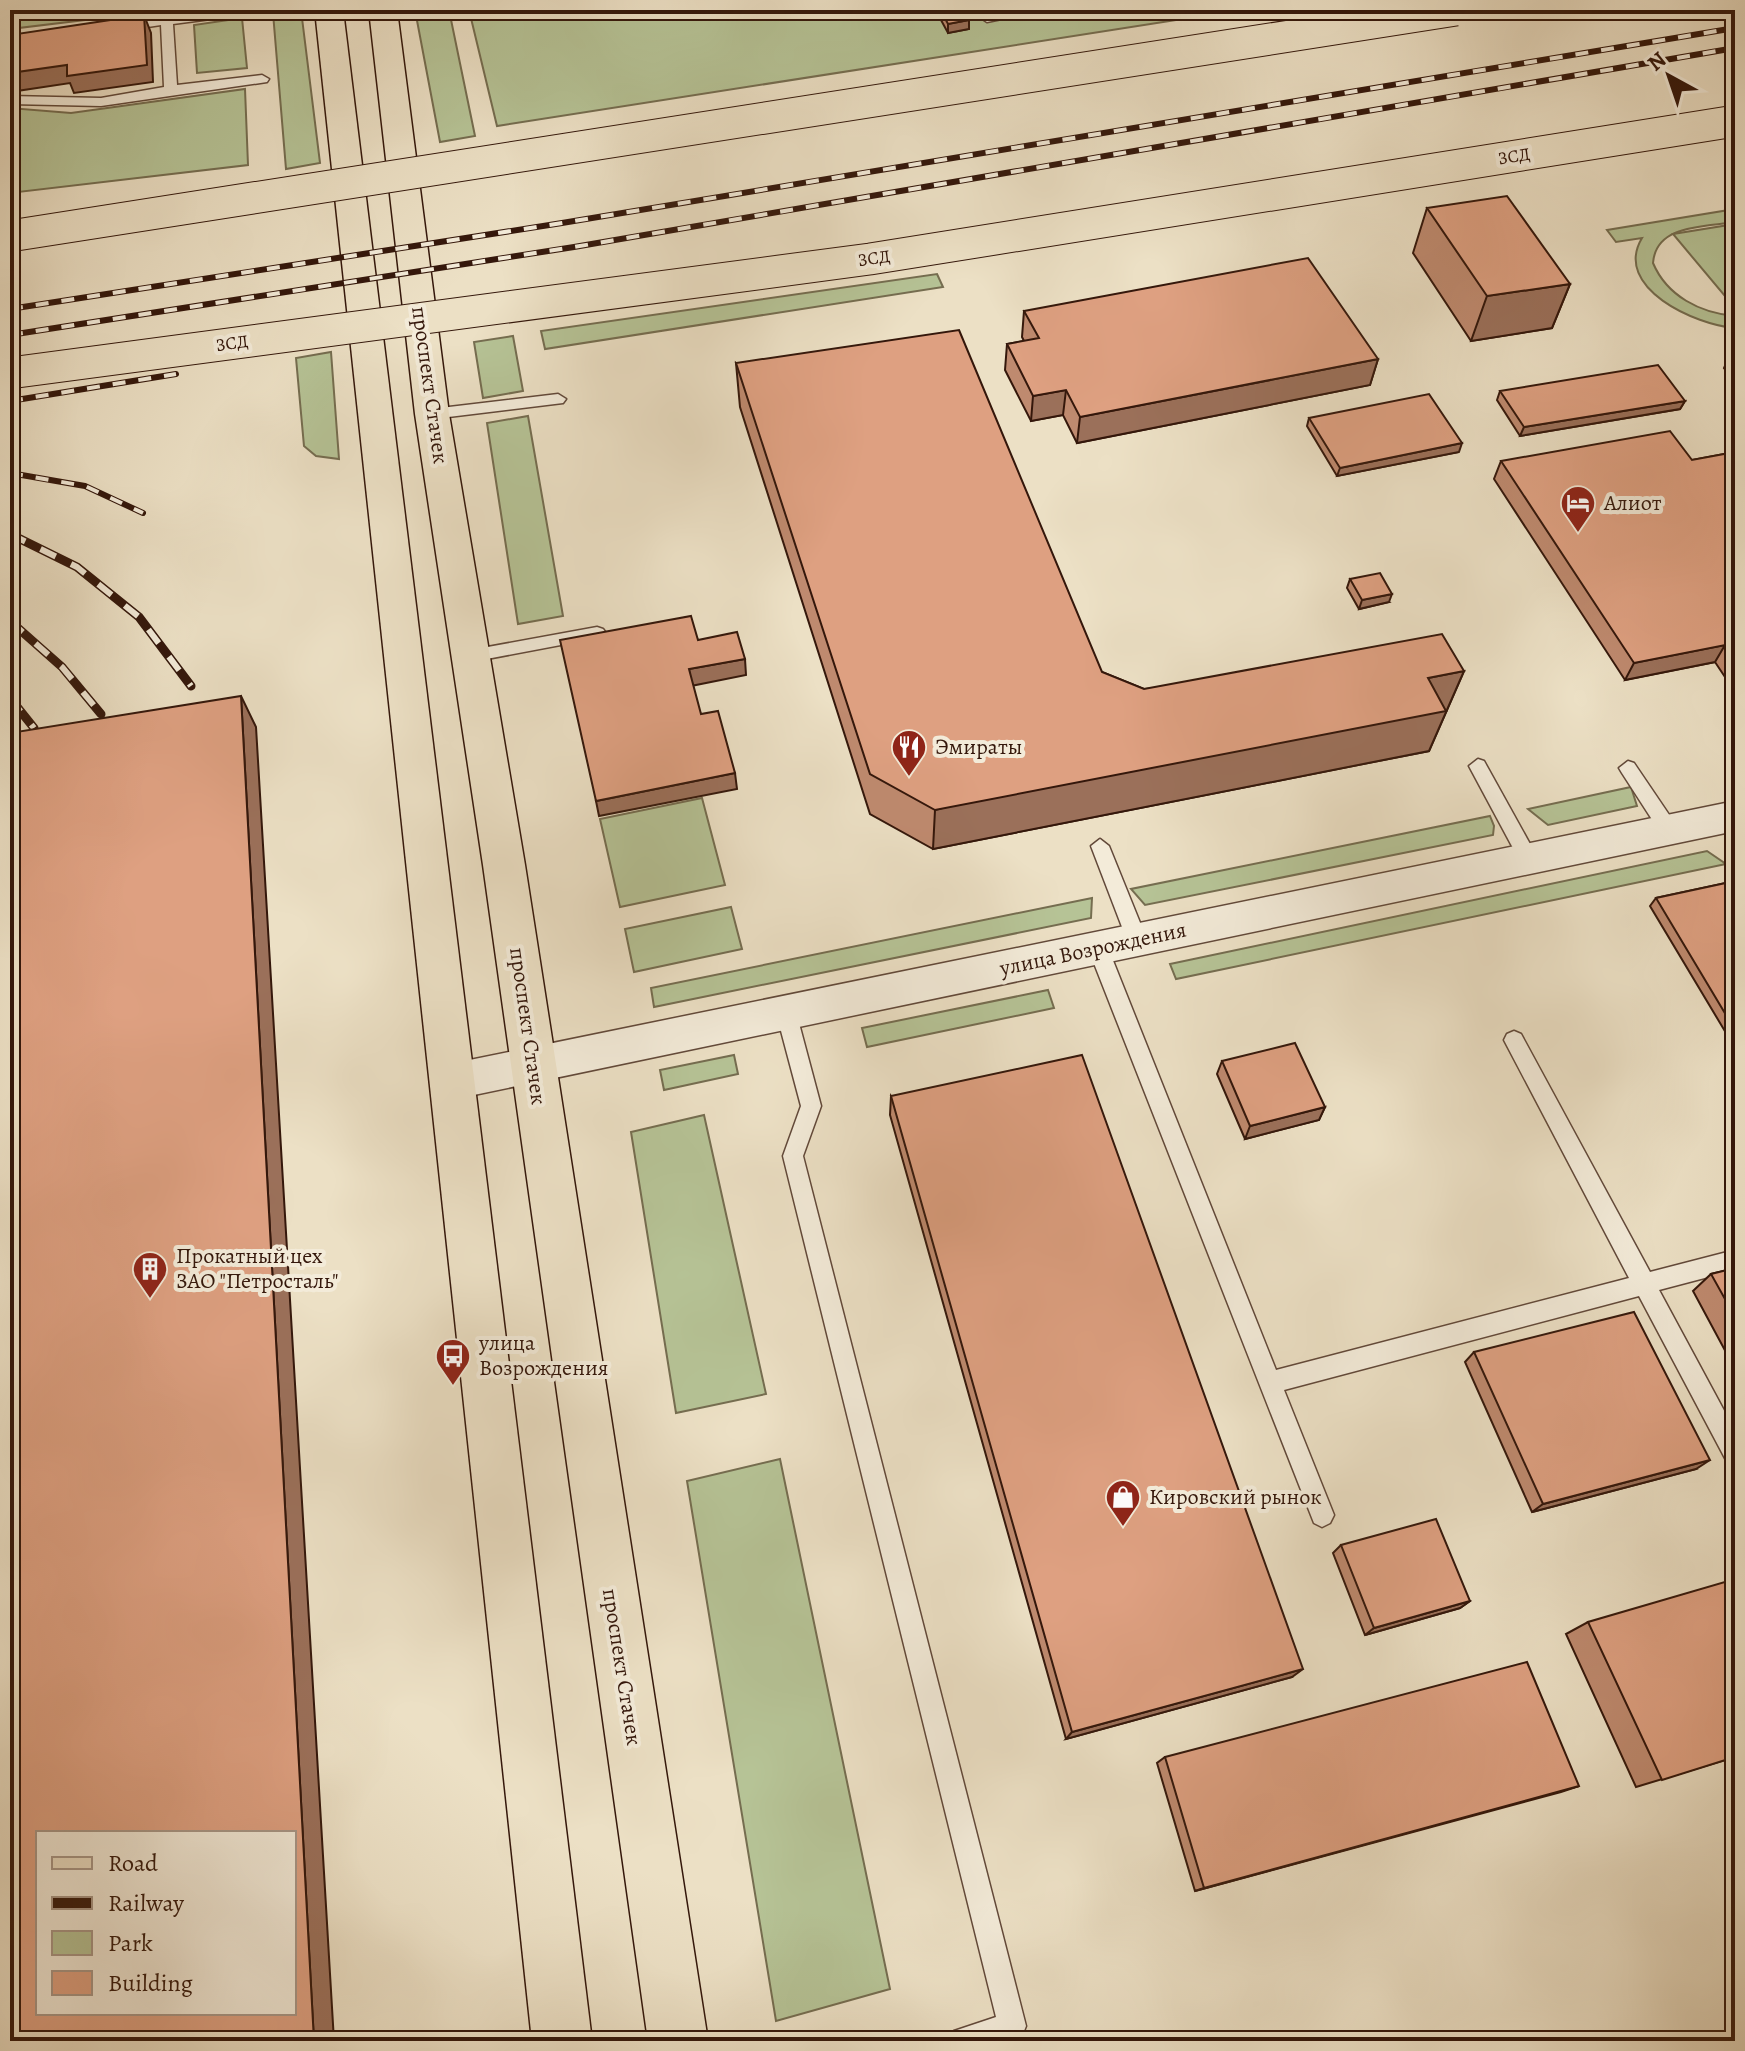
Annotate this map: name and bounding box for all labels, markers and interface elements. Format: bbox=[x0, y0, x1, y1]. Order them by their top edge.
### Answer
north arrow bbox=[1629, 36, 1709, 116]
text: N bbox=[1641, 45, 1673, 78]
street label: ЗСД bbox=[1496, 142, 1532, 170]
street label: ЗСД bbox=[856, 244, 892, 272]
street label: проспект Стачек bbox=[404, 304, 456, 466]
street label: ЗСД bbox=[214, 329, 250, 357]
hotel icon: Алиот bbox=[1559, 484, 1597, 534]
place label: Алиот bbox=[1603, 488, 1662, 518]
restaurant icon: Эмираты bbox=[890, 728, 928, 778]
place label: Эмираты bbox=[935, 732, 1022, 762]
street label: улица Возрождения bbox=[996, 915, 1189, 984]
street label: проспект Стачек bbox=[502, 945, 554, 1107]
place label: Прокатный цех ЗАО "Петросталь" bbox=[176, 1241, 339, 1296]
building icon: Прокатный цех ЗАО "Петросталь" bbox=[131, 1250, 169, 1300]
place label: улица Возрождения bbox=[478, 1328, 608, 1383]
bus stop icon: улица Возрождения bbox=[434, 1337, 472, 1387]
shop icon: Кировский рынок bbox=[1104, 1478, 1142, 1528]
place label: Кировский рынок bbox=[1149, 1482, 1322, 1512]
street label: проспект Стачек bbox=[595, 1586, 649, 1748]
legend bbox=[36, 1831, 296, 2015]
text: Road bbox=[108, 1847, 158, 1879]
text: Railway bbox=[108, 1887, 184, 1919]
text: Park bbox=[108, 1927, 153, 1959]
text: Building bbox=[108, 1967, 193, 1999]

